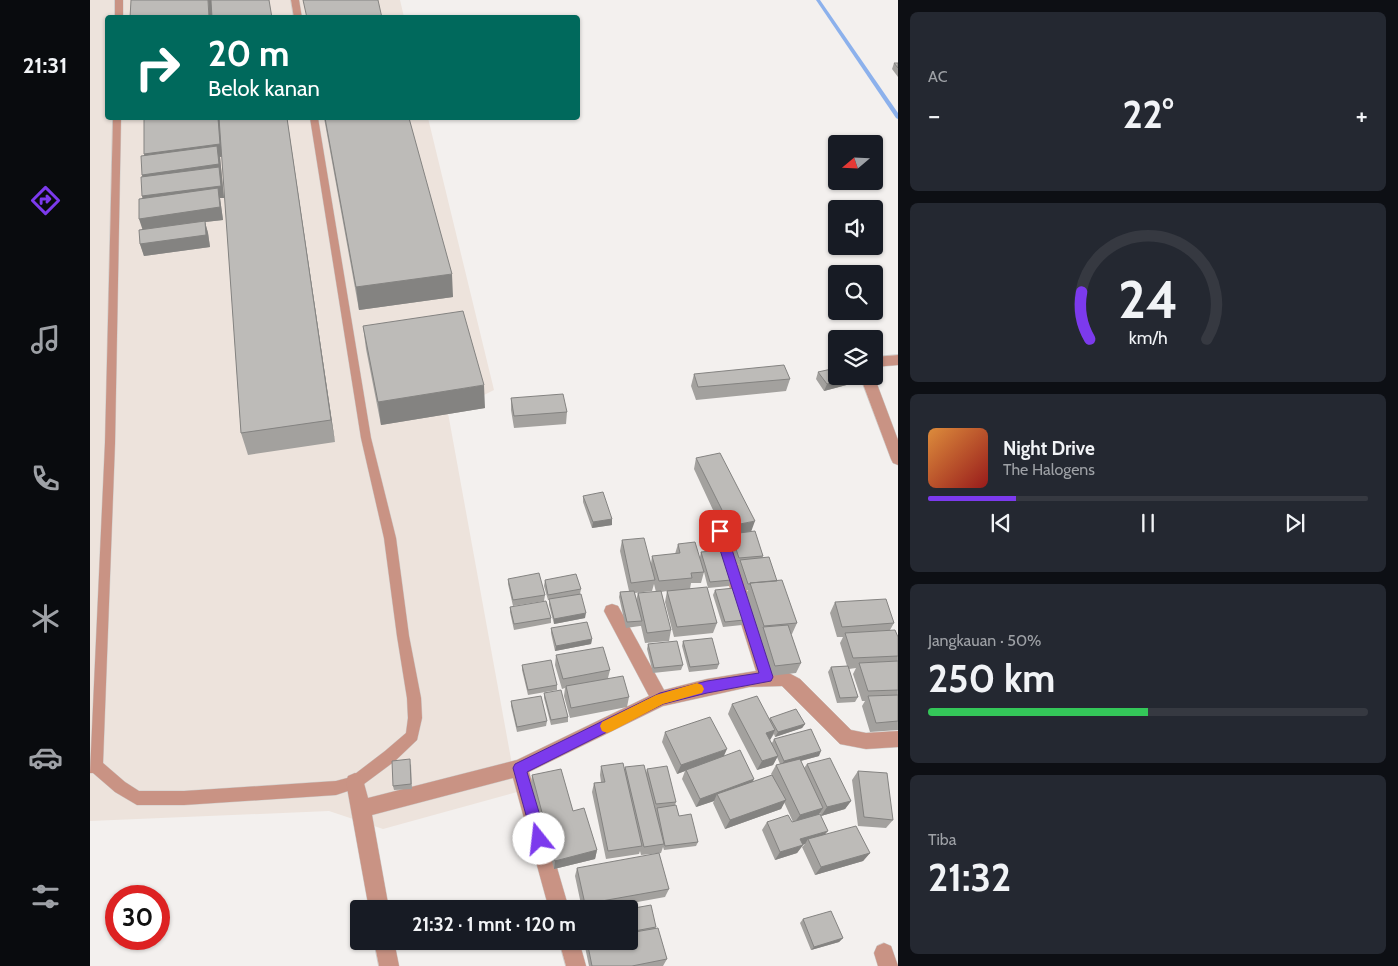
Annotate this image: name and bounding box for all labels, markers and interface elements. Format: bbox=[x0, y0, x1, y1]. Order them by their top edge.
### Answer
text: 20 m bbox=[208, 32, 290, 75]
icon: right bbox=[125, 35, 190, 100]
text: 21:31 bbox=[23, 52, 67, 79]
text: AC bbox=[928, 67, 948, 86]
text: Belok kanan bbox=[208, 75, 320, 102]
text: 22° bbox=[1122, 91, 1174, 138]
text: − bbox=[928, 98, 940, 132]
text: + bbox=[1356, 98, 1368, 132]
north arrow bbox=[828, 135, 882, 190]
map controls bbox=[828, 135, 883, 385]
icon: directions bbox=[28, 183, 63, 218]
button: sound bbox=[828, 200, 883, 255]
button: search bbox=[828, 265, 883, 320]
text: 24 bbox=[1118, 268, 1178, 331]
icon: music bbox=[28, 322, 63, 357]
text: km/h bbox=[1128, 327, 1168, 348]
button: layers bbox=[828, 330, 883, 385]
text: Night Drive bbox=[1003, 437, 1095, 460]
text: The Halogens bbox=[1003, 460, 1095, 479]
icon: phone bbox=[28, 461, 63, 496]
icon: previous bbox=[987, 509, 1015, 537]
icon: pause bbox=[1134, 509, 1162, 537]
icon: next bbox=[1281, 509, 1309, 537]
pin bbox=[699, 510, 741, 552]
icon: arrive bbox=[706, 517, 734, 545]
icon: climate bbox=[28, 601, 63, 636]
text: Jangkauan · 50% bbox=[928, 631, 1042, 650]
text: 250 km bbox=[928, 655, 1055, 702]
icon: car bbox=[28, 740, 63, 775]
position arrow bbox=[512, 812, 564, 864]
text: Tiba bbox=[928, 830, 956, 849]
text: 21:32 bbox=[928, 854, 1011, 901]
icon: filters bbox=[28, 879, 63, 914]
speed limit sign: 30 bbox=[105, 885, 170, 950]
text: 21:32 · 1 mnt · 120 m bbox=[412, 913, 576, 936]

